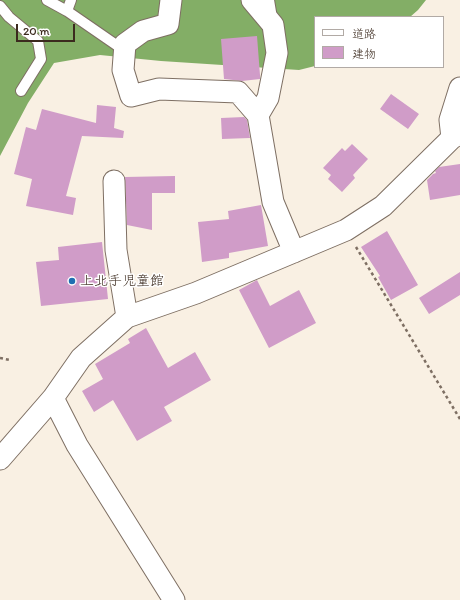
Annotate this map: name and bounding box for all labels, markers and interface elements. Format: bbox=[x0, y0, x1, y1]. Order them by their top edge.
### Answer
scale bar bbox=[18, 16, 77, 42]
legend bbox=[314, 16, 444, 68]
text: 20 m bbox=[23, 24, 50, 38]
text: 道路 bbox=[352, 27, 376, 41]
text: 建物 bbox=[352, 47, 376, 61]
place label: 上北手児童館 bbox=[80, 273, 164, 289]
marker: 上北手児童館 bbox=[67, 276, 77, 286]

